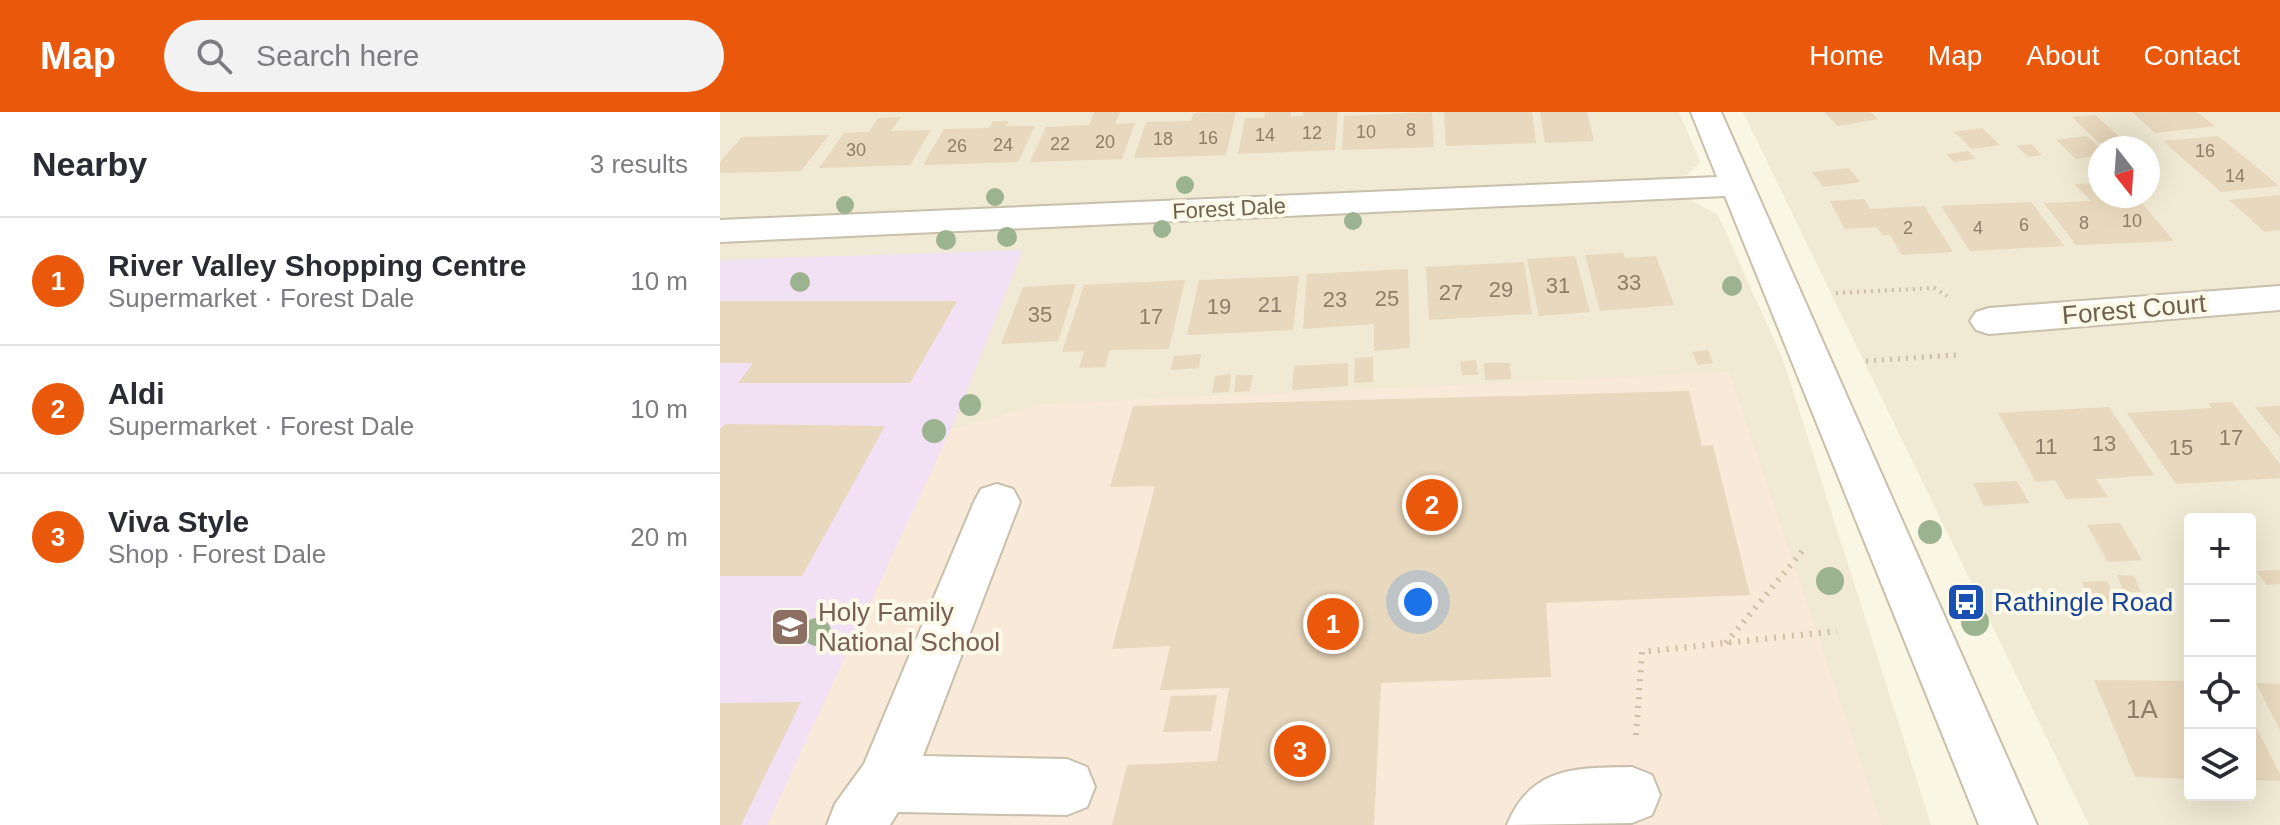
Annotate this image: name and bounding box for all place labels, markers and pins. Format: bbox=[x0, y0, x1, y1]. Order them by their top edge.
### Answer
pin: 2 bbox=[1406, 475, 1458, 535]
bus stop icon: Rathingle Road bbox=[1945, 581, 1987, 623]
place label: Rathingle Road bbox=[1994, 587, 2173, 617]
pin: 1 bbox=[1307, 594, 1359, 654]
place label: Holy Family National School bbox=[818, 597, 1000, 657]
school or university icon: Holy Family National School bbox=[769, 606, 811, 648]
pin: 3 bbox=[1274, 721, 1326, 781]

